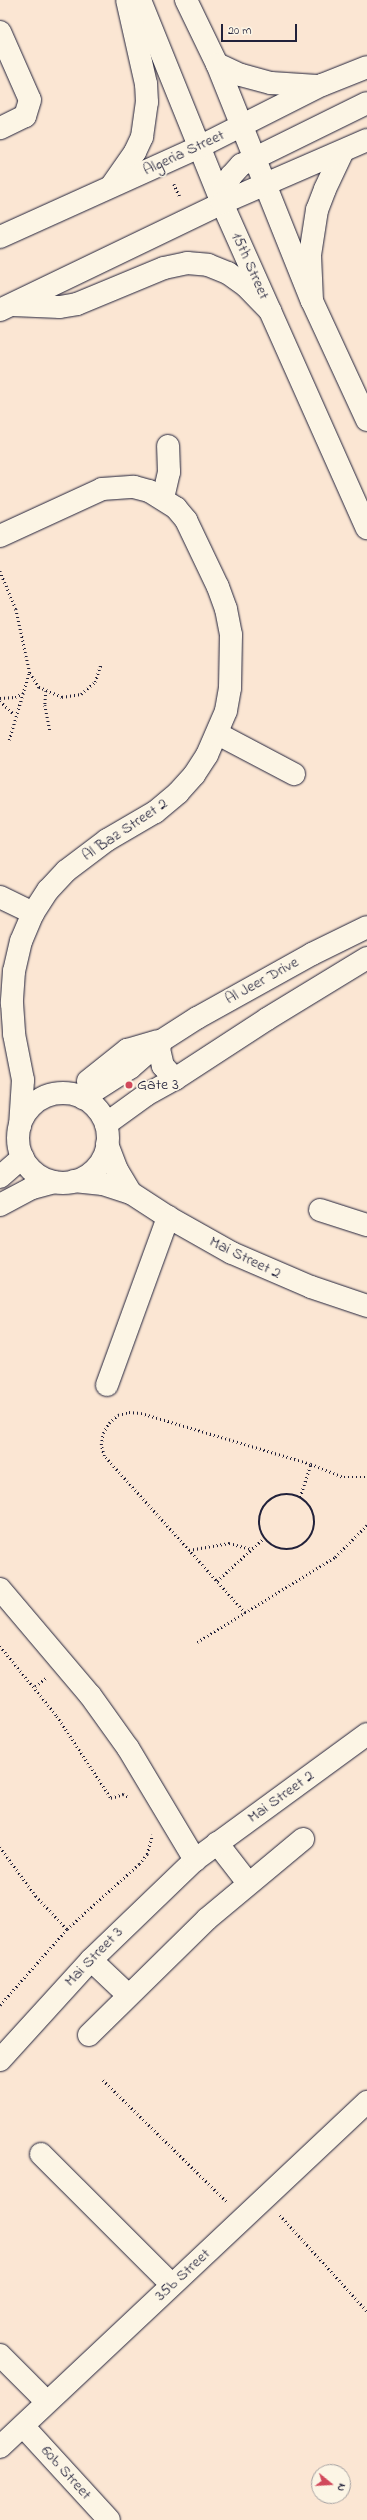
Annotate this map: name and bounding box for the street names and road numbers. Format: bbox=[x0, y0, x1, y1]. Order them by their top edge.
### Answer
street label: Algeria Street bbox=[140, 126, 228, 180]
street label: 15th Street bbox=[227, 229, 273, 303]
street label: Al Baz Street 2 bbox=[79, 794, 171, 866]
street label: Al Jeer Drive bbox=[222, 953, 302, 1009]
street label: Mai Street 2 bbox=[206, 1232, 284, 1284]
street label: Mai Street 2 bbox=[244, 1766, 318, 1828]
street label: Mai Street 3 bbox=[61, 1923, 127, 1991]
street label: 35b Street bbox=[151, 2245, 215, 2305]
street label: 60b Street bbox=[37, 2442, 95, 2504]

